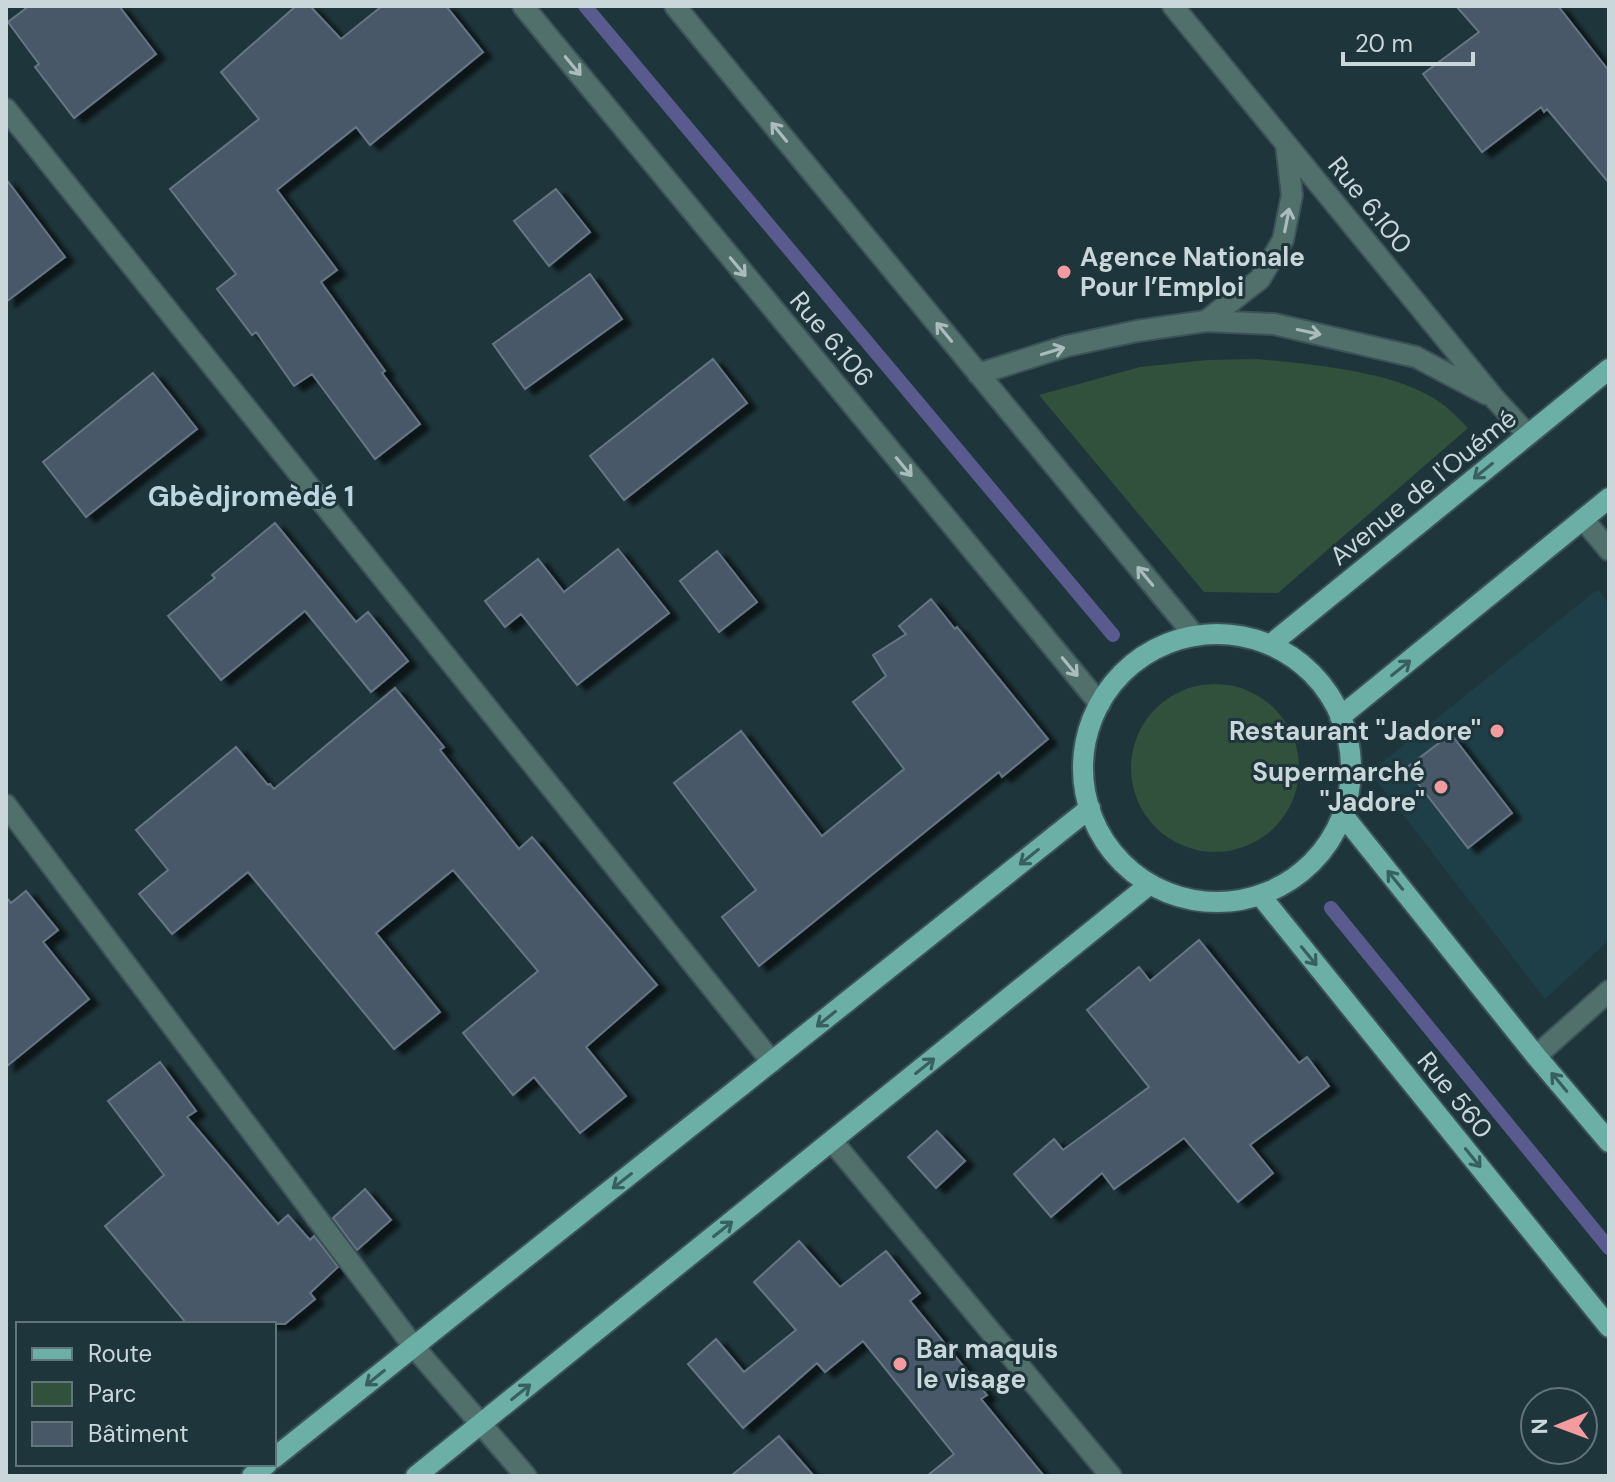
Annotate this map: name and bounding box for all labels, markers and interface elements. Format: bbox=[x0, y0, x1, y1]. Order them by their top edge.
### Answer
scale bar bbox=[1343, 16, 1473, 66]
text: 20 m bbox=[1355, 28, 1413, 59]
one-way arrow bbox=[564, 55, 582, 76]
one-way arrow bbox=[770, 122, 788, 142]
street label: Rue 6.100 bbox=[1320, 149, 1420, 261]
one-way arrow bbox=[1280, 208, 1295, 234]
place label: Agence Nationale Pour l’Emploi bbox=[1080, 240, 1305, 304]
one-way arrow bbox=[729, 256, 747, 276]
marker: Agence Nationale Pour l’Emploi bbox=[1055, 263, 1073, 281]
street label: Rue 6.106 bbox=[782, 284, 882, 394]
one-way arrow bbox=[935, 323, 953, 343]
one-way arrow bbox=[1295, 325, 1321, 340]
one-way arrow bbox=[1039, 343, 1065, 358]
street label: Avenue de l'Ouémé bbox=[1323, 401, 1523, 573]
one-way arrow bbox=[895, 456, 913, 477]
one-way arrow bbox=[1473, 462, 1494, 480]
district label: Gbèdjromèdé 1 bbox=[148, 478, 354, 515]
one-way arrow bbox=[1136, 566, 1154, 587]
one-way arrow bbox=[1061, 656, 1079, 677]
one-way arrow bbox=[1390, 659, 1411, 677]
place label: Restaurant ''Jadore'' bbox=[1229, 714, 1481, 748]
marker: Restaurant ''Jadore'' bbox=[1488, 722, 1506, 740]
place label: Supermarché ''Jadore'' bbox=[1252, 755, 1425, 819]
marker: Supermarché ''Jadore'' bbox=[1432, 778, 1450, 796]
one-way arrow bbox=[1019, 848, 1040, 865]
one-way arrow bbox=[1386, 870, 1404, 891]
one-way arrow bbox=[1301, 945, 1318, 966]
one-way arrow bbox=[816, 1010, 837, 1028]
street label: Rue 560 bbox=[1410, 1045, 1500, 1145]
one-way arrow bbox=[914, 1057, 935, 1074]
one-way arrow bbox=[1550, 1073, 1568, 1093]
one-way arrow bbox=[1464, 1147, 1481, 1168]
one-way arrow bbox=[612, 1172, 633, 1190]
one-way arrow bbox=[712, 1220, 733, 1238]
legend bbox=[16, 1322, 276, 1466]
place label: Bar maquis le visage bbox=[916, 1332, 1058, 1396]
text: Route bbox=[88, 1338, 152, 1369]
marker: Bar maquis le visage bbox=[891, 1355, 909, 1373]
one-way arrow bbox=[365, 1369, 386, 1386]
text: Parc bbox=[88, 1378, 137, 1409]
one-way arrow bbox=[510, 1383, 530, 1401]
north arrow bbox=[1519, 1386, 1599, 1466]
text: Bâtiment bbox=[88, 1418, 189, 1449]
text: N bbox=[1525, 1418, 1554, 1435]

